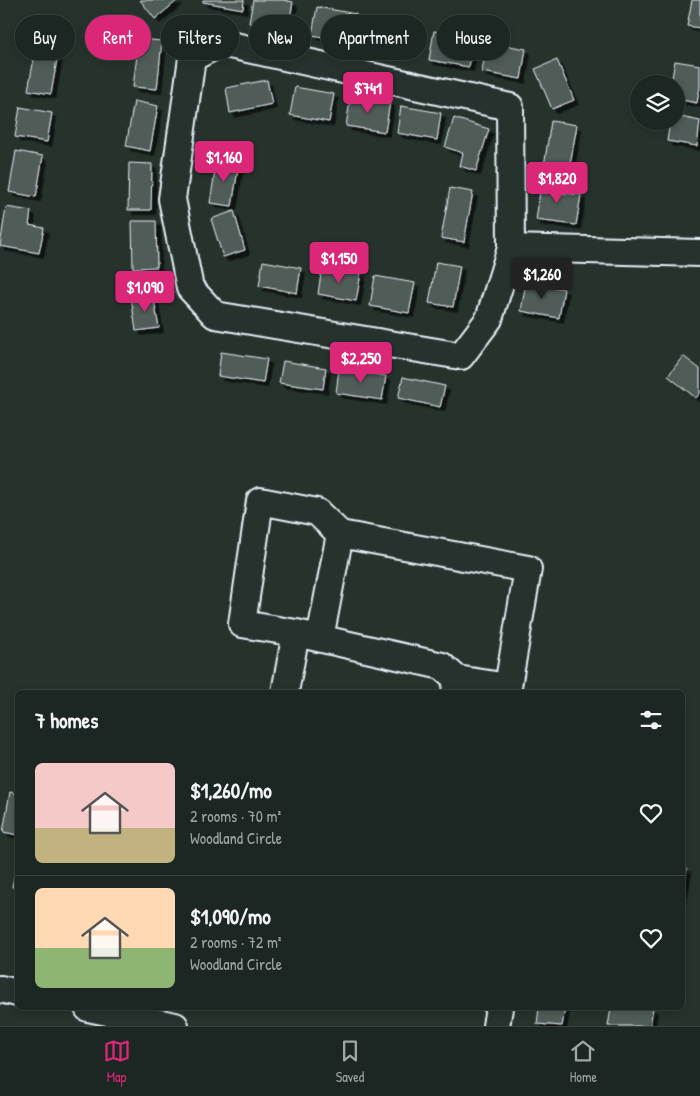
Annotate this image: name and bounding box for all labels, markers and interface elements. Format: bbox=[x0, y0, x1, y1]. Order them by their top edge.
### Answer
chip: Buy bbox=[15, 15, 75, 60]
chip: Rent bbox=[85, 15, 151, 60]
chip: Filters bbox=[161, 15, 239, 60]
chip: New bbox=[249, 15, 311, 60]
chip: Apartment bbox=[321, 15, 427, 60]
chip: House bbox=[437, 15, 510, 60]
pin: $741 bbox=[338, 72, 398, 114]
map controls bbox=[630, 75, 685, 130]
button: layers bbox=[630, 75, 685, 130]
text: $741 bbox=[354, 77, 382, 99]
pin: $1,160 bbox=[183, 140, 265, 183]
text: $1,160 bbox=[206, 146, 242, 168]
pin: $1,820 bbox=[516, 162, 598, 204]
text: $1,820 bbox=[538, 167, 576, 189]
pin: $1,150 bbox=[298, 242, 380, 284]
text: $1,150 bbox=[321, 247, 357, 269]
pin: $1,260 bbox=[501, 258, 583, 300]
text: $1,260 bbox=[523, 263, 561, 285]
pin: $1,090 bbox=[104, 270, 186, 313]
text: $1,090 bbox=[126, 276, 164, 298]
pin: $2,250 bbox=[320, 342, 402, 384]
text: $2,250 bbox=[341, 347, 381, 369]
text: 7 homes bbox=[35, 706, 98, 735]
icon: filters bbox=[637, 706, 665, 734]
text: $1,260/mo bbox=[190, 776, 272, 805]
icon: home bbox=[75, 783, 135, 843]
icon: heart bbox=[637, 799, 665, 827]
text: 2 rooms · 70 m² bbox=[190, 805, 281, 827]
text: Woodland Circle bbox=[190, 827, 282, 849]
text: $1,090/mo bbox=[190, 902, 271, 931]
icon: home bbox=[75, 908, 135, 968]
icon: heart bbox=[637, 924, 665, 952]
text: 2 rooms · 72 m² bbox=[190, 931, 281, 953]
text: Woodland Circle bbox=[190, 953, 282, 975]
tab: Map bbox=[103, 1037, 131, 1086]
tab: Saved bbox=[336, 1037, 364, 1086]
tab: Home bbox=[569, 1037, 597, 1086]

